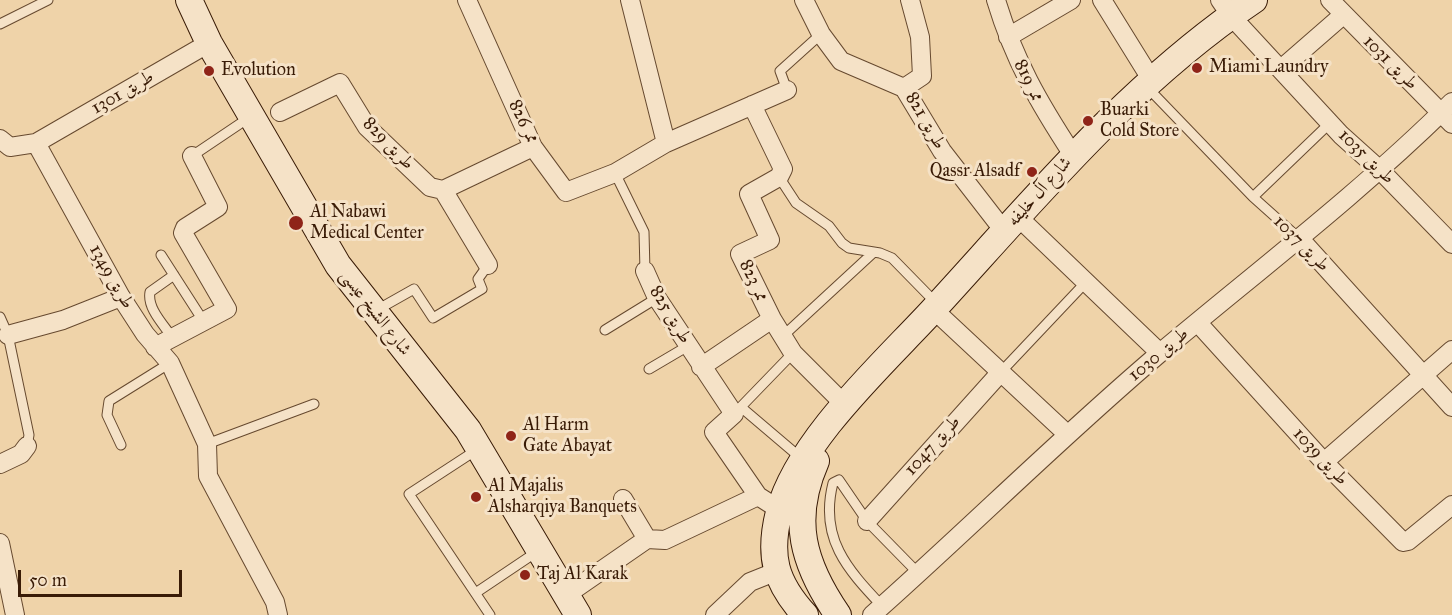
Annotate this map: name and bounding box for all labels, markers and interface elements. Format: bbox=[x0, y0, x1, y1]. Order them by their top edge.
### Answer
street label: طريق 1031 bbox=[1358, 31, 1422, 95]
street label: ممر 819 bbox=[1009, 56, 1047, 106]
place label: Miami Laundry bbox=[1209, 57, 1329, 79]
place label: Evolution bbox=[221, 60, 296, 82]
marker: Miami Laundry bbox=[1190, 61, 1204, 75]
marker: Evolution bbox=[202, 64, 216, 78]
street label: طريق 1301 bbox=[88, 67, 158, 119]
street label: طريق 821 bbox=[900, 89, 950, 153]
street label: ممر 826 bbox=[503, 97, 543, 147]
place label: Buarki Cold Store bbox=[1100, 100, 1179, 142]
street label: طريق 829 bbox=[358, 113, 418, 175]
marker: Buarki Cold Store bbox=[1081, 114, 1095, 128]
street label: طريق 1035 bbox=[1333, 125, 1399, 189]
street label: شارع آل خليفه bbox=[1003, 153, 1077, 231]
place label: Qassr Alsadf bbox=[930, 161, 1020, 183]
marker: Qassr Alsadf bbox=[1025, 165, 1039, 179]
place label: Al Nabawi Medical Center bbox=[310, 202, 424, 244]
street label: طريق 1037 bbox=[1268, 211, 1334, 277]
marker: Al Nabawi Medical Center bbox=[287, 214, 305, 232]
street label: طريق 1349 bbox=[84, 241, 138, 313]
street label: ممر 823 bbox=[734, 257, 772, 305]
street label: شارع الشيخ عيسى bbox=[335, 266, 415, 360]
street label: طريق 825 bbox=[644, 282, 696, 348]
street label: طريق 1030 bbox=[1124, 324, 1194, 386]
street label: طريق 1047 bbox=[900, 412, 966, 480]
place label: Al Harm Gate Abayat bbox=[523, 415, 612, 458]
street label: طريق 1039 bbox=[1288, 424, 1352, 490]
marker: Al Harm Gate Abayat bbox=[504, 429, 518, 443]
place label: Al Majalis Alsharqiya Banquets bbox=[488, 476, 637, 518]
marker: Al Majalis Alsharqiya Banquets bbox=[469, 490, 483, 504]
scale bar bbox=[21, 558, 184, 596]
place label: Taj Al Karak bbox=[537, 564, 628, 586]
marker: Taj Al Karak bbox=[518, 568, 532, 582]
text: 50 m bbox=[29, 569, 67, 591]

